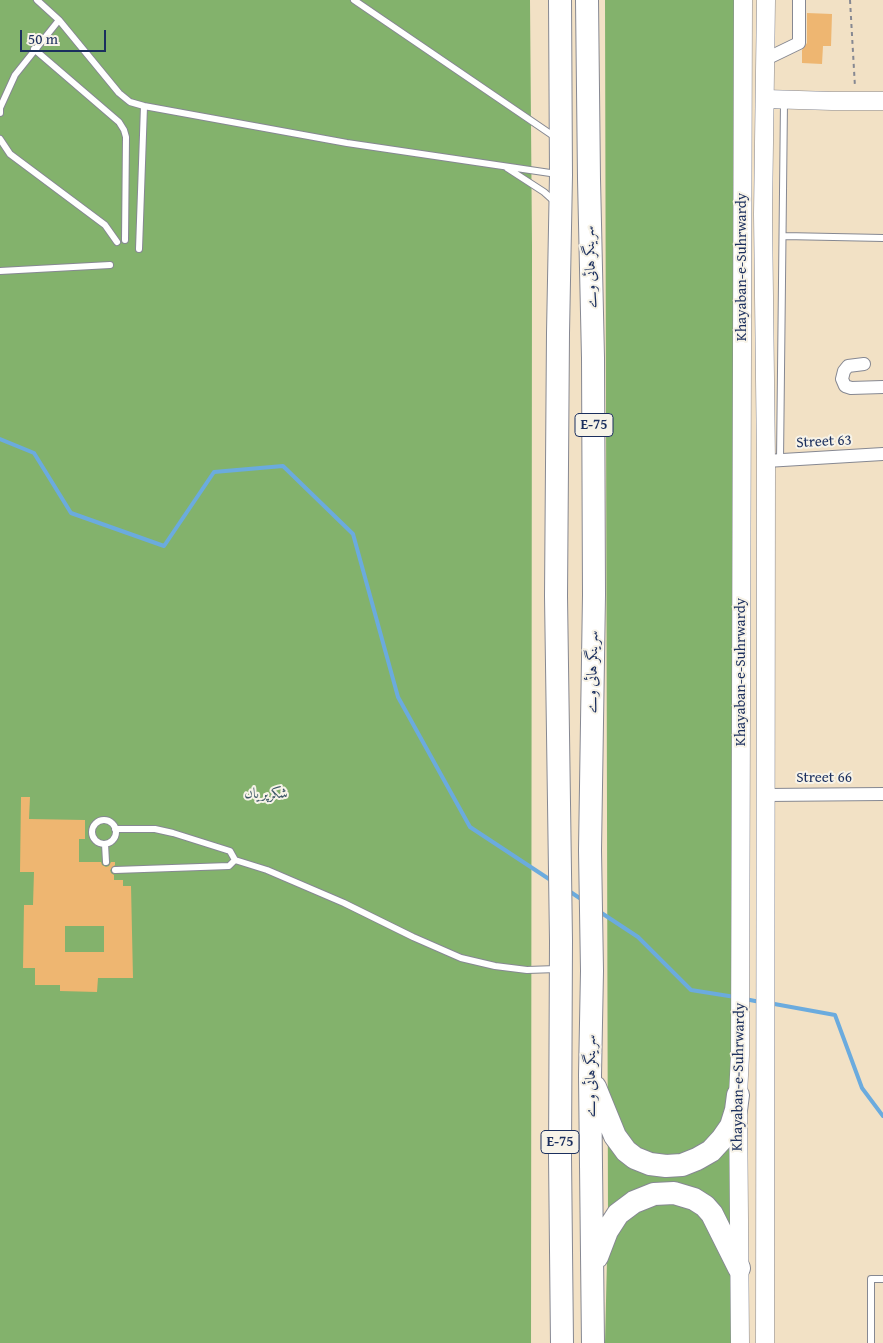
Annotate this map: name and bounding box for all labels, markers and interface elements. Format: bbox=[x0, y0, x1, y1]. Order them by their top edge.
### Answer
scale bar bbox=[22, 20, 109, 52]
text: 50 m bbox=[28, 28, 58, 49]
street label: Khayaban-e-Suhrwardy bbox=[733, 193, 751, 341]
street label: سرینگر ہائی وے bbox=[581, 225, 601, 309]
road number: E-75 bbox=[575, 414, 613, 436]
street label: Street 63 bbox=[796, 432, 852, 452]
street label: Khayaban-e-Suhrwardy bbox=[732, 598, 750, 746]
street label: سرینگر ہائی وے bbox=[583, 630, 603, 714]
street label: Street 66 bbox=[796, 769, 852, 787]
park label: شکرپریاں bbox=[244, 785, 288, 803]
street label: Khayaban-e-Suhrwardy bbox=[729, 1003, 749, 1151]
street label: سرینگر ہائی وے bbox=[582, 1035, 600, 1117]
road number: E-75 bbox=[541, 1130, 579, 1154]

